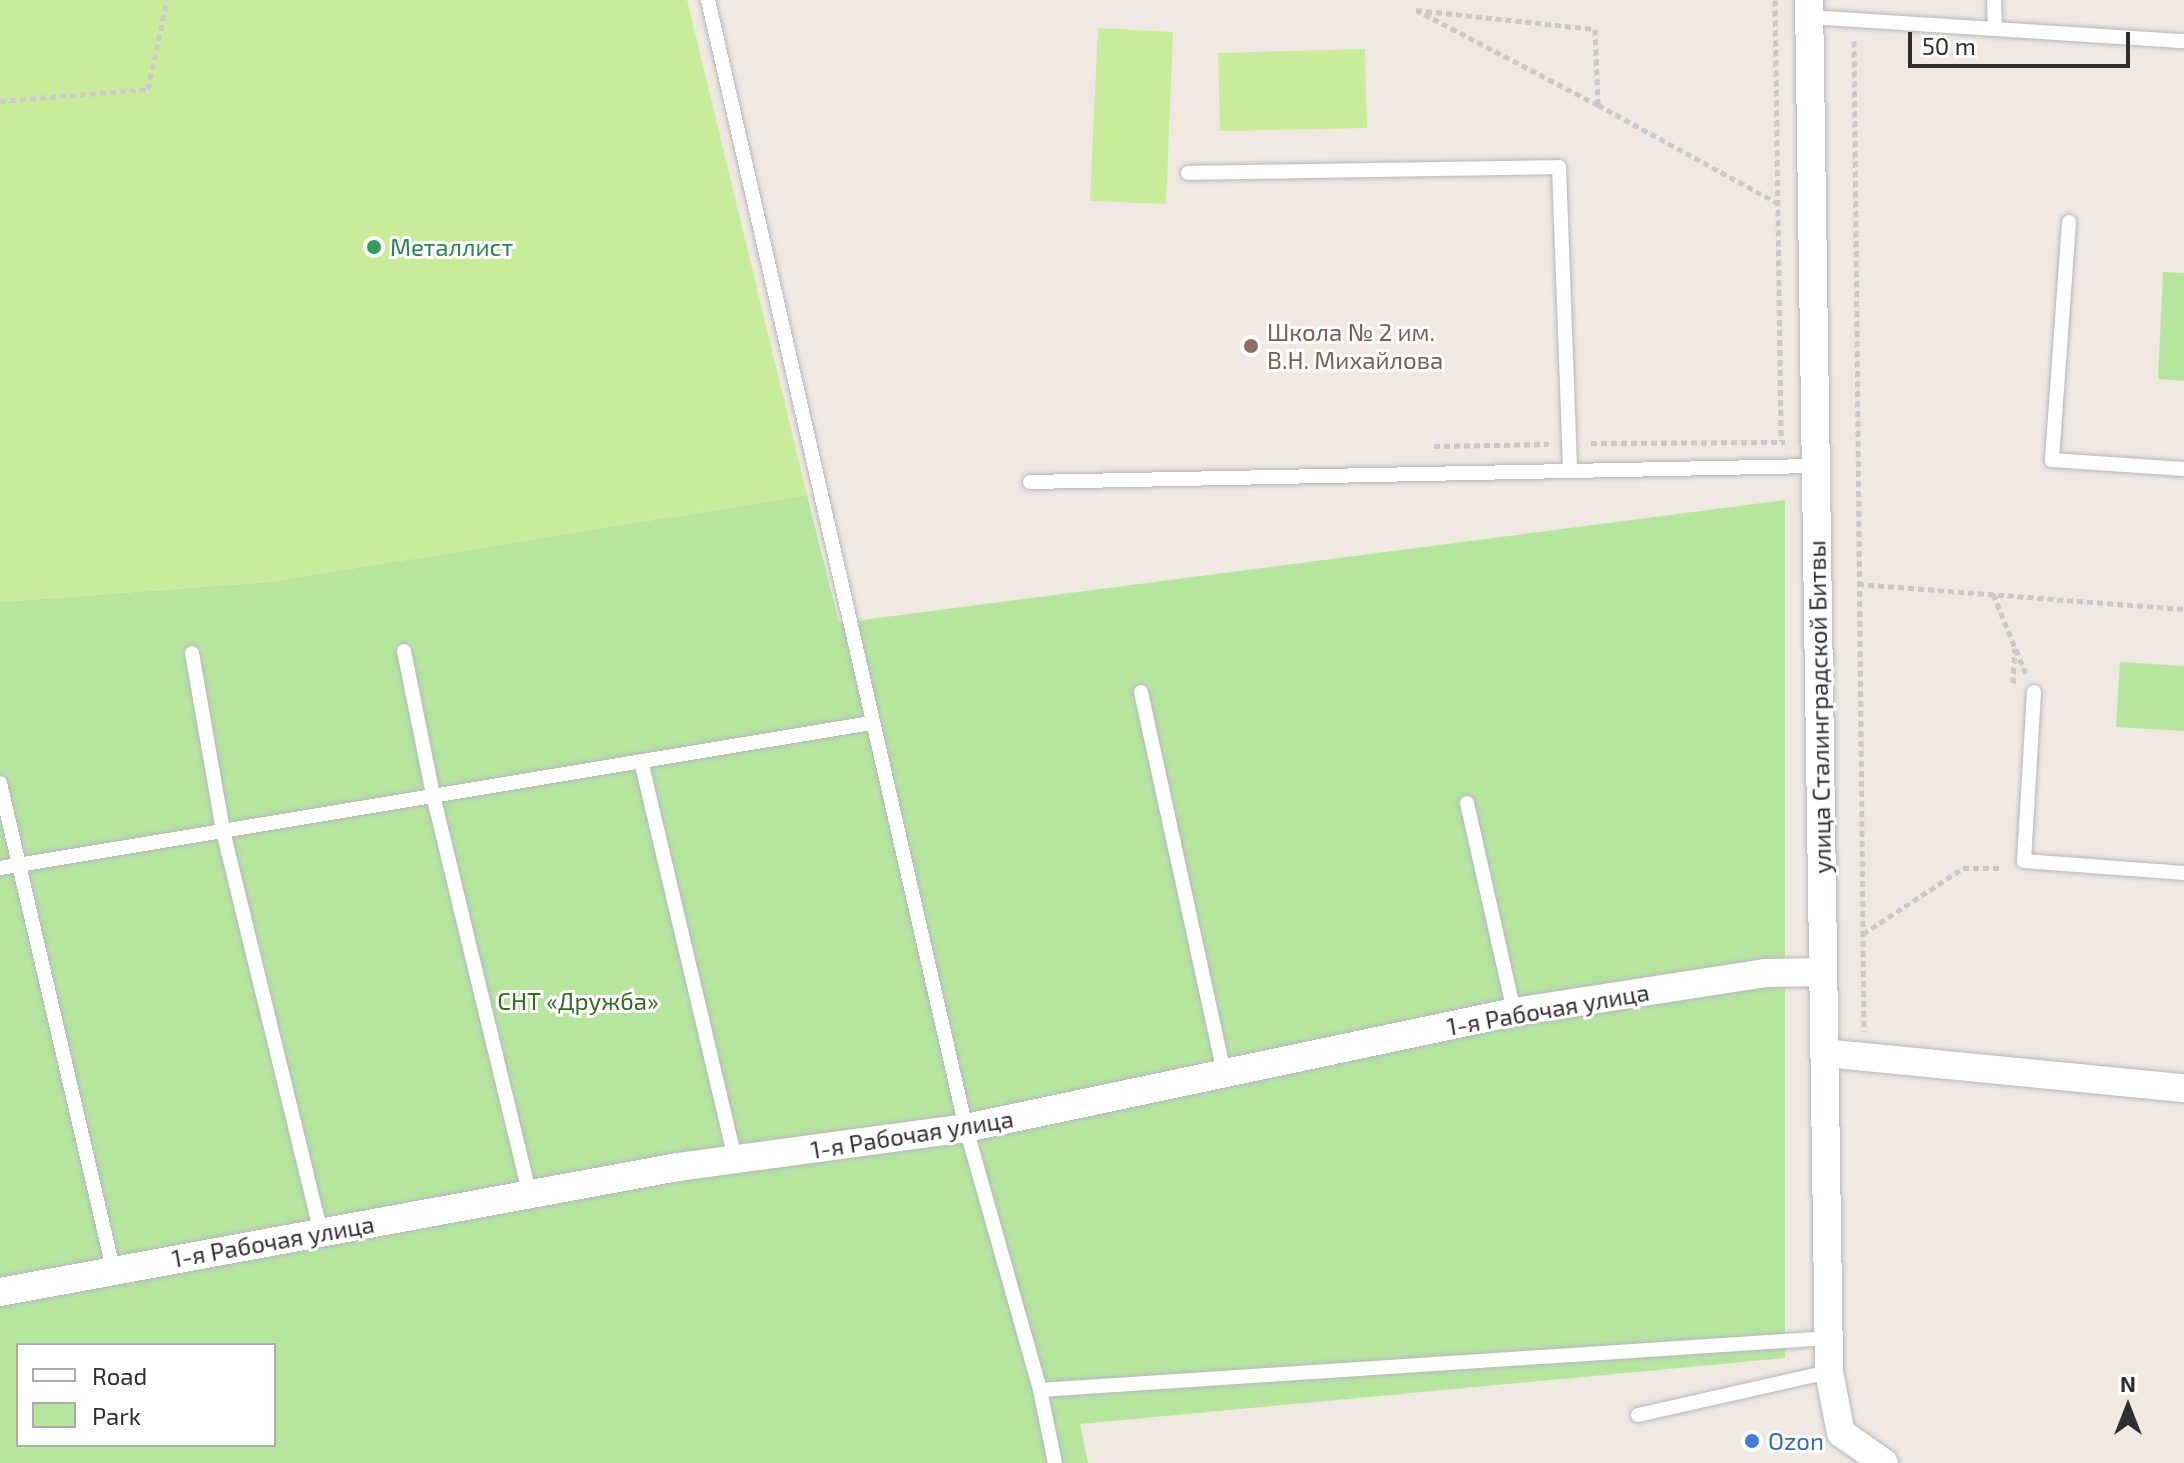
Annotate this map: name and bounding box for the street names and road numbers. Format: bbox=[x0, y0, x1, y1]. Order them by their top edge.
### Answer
street label: улица Сталинградской Битвы bbox=[1802, 540, 1836, 874]
street label: 1-я Рабочая улица bbox=[1445, 977, 1651, 1041]
street label: 1-я Рабочая улица bbox=[808, 1104, 1016, 1164]
street label: 1-я Рабочая улица bbox=[170, 1209, 376, 1273]

